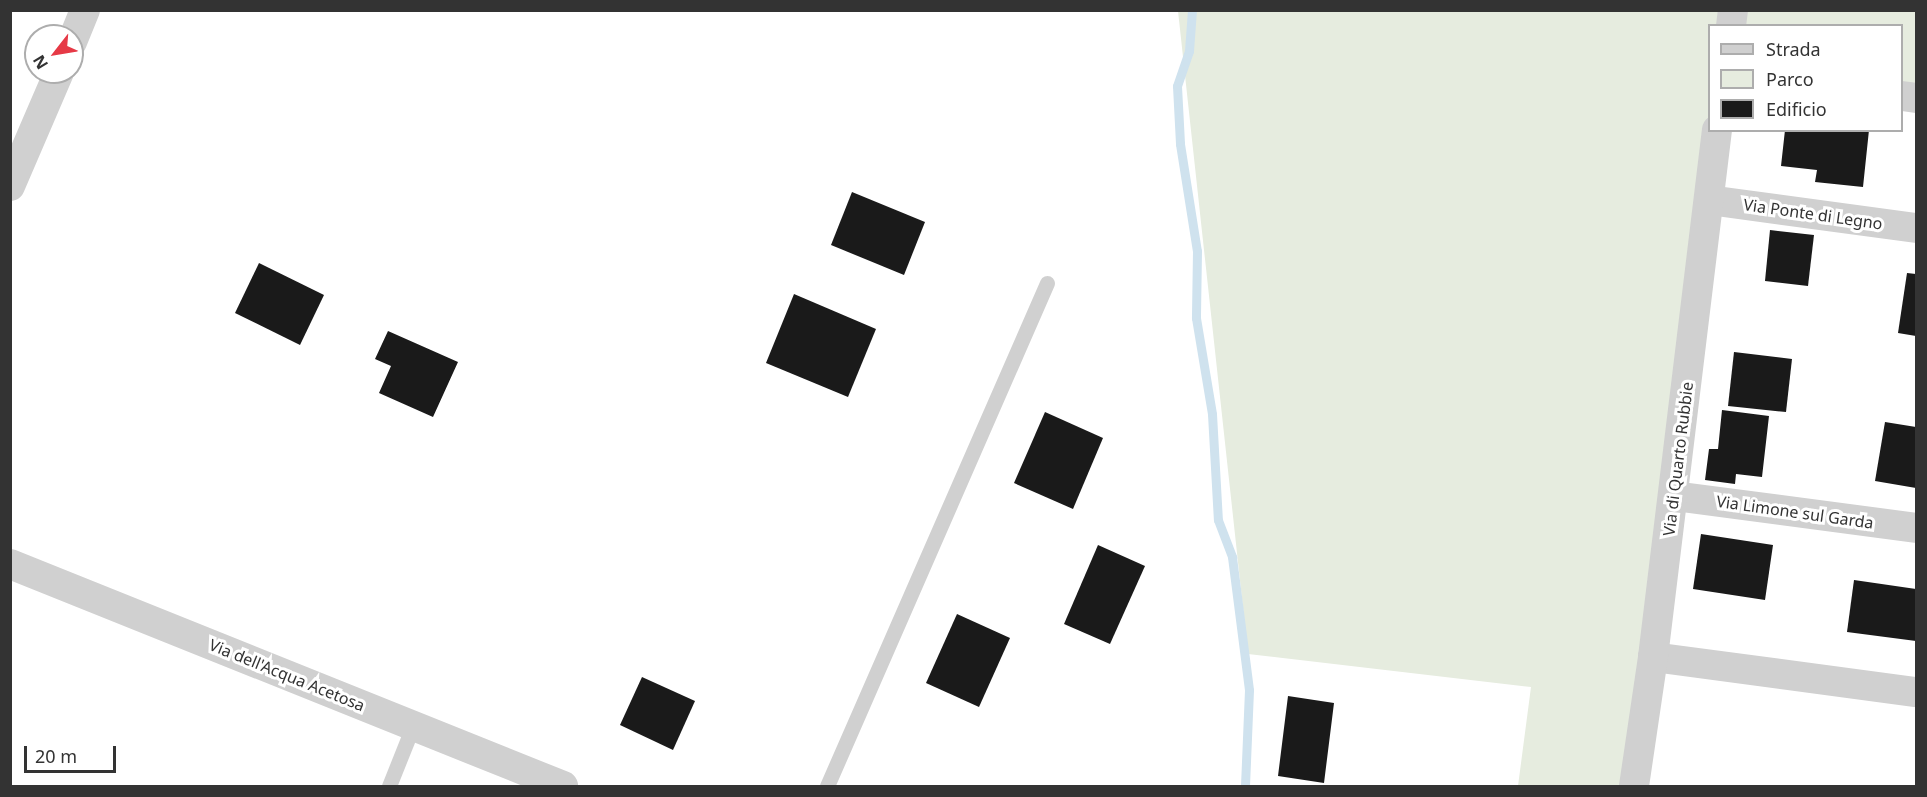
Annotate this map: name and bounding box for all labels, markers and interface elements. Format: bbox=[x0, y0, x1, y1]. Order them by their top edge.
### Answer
north arrow bbox=[24, 24, 84, 84]
legend bbox=[1708, 24, 1903, 132]
text: Strada bbox=[1766, 37, 1821, 61]
text: N bbox=[28, 51, 53, 73]
text: Parco bbox=[1766, 67, 1814, 91]
text: Edificio bbox=[1766, 97, 1827, 121]
street label: Via Ponte di Legno bbox=[1742, 195, 1884, 233]
street label: Via di Quarto Rubbie bbox=[1659, 381, 1697, 537]
street label: Via Limone sul Garda bbox=[1715, 491, 1875, 533]
street label: Via dell'Acqua Acetosa bbox=[206, 635, 368, 715]
scale bar bbox=[27, 734, 118, 772]
text: 20 m bbox=[35, 744, 77, 768]

